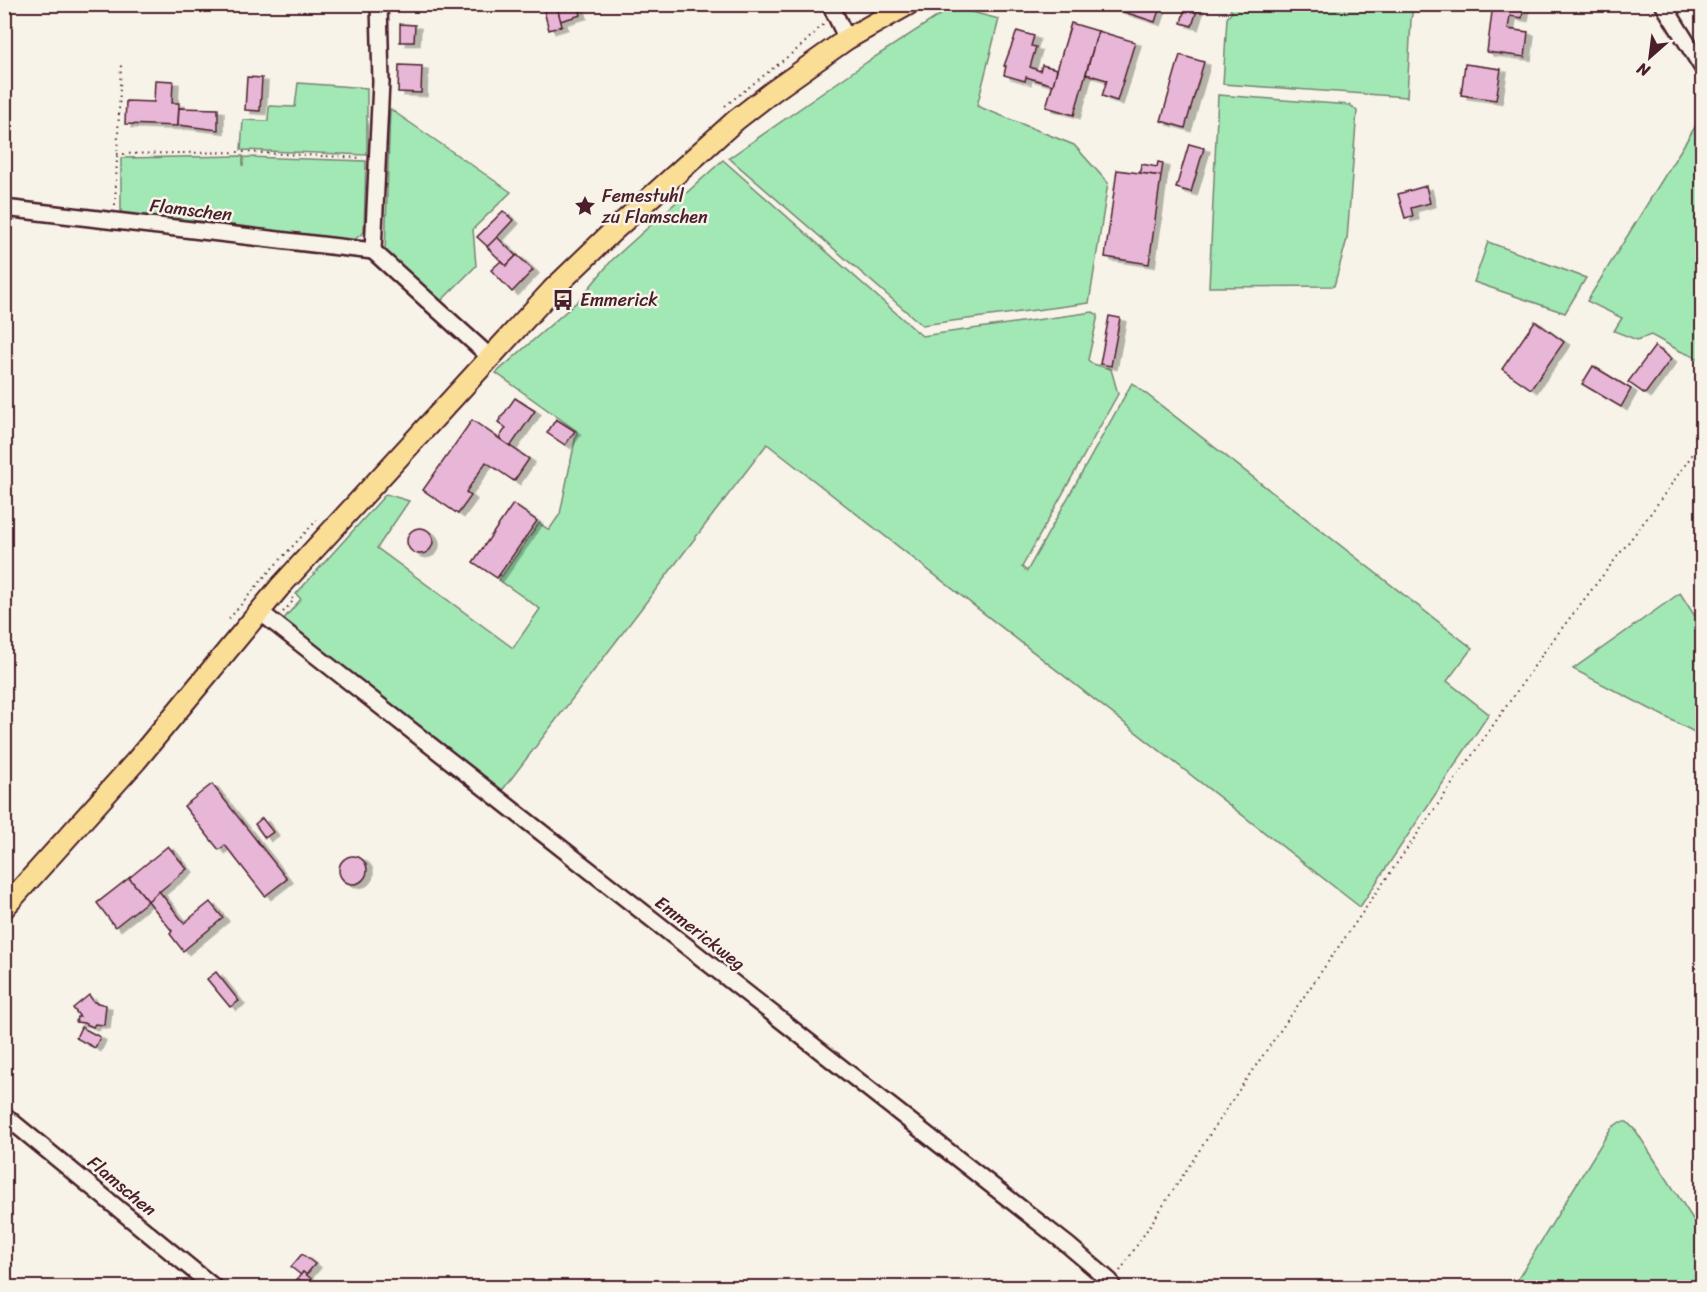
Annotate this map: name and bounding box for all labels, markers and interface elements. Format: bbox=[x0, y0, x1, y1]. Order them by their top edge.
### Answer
north arrow bbox=[1620, 27, 1680, 87]
text: N bbox=[1631, 54, 1656, 86]
place label: Femestuhl zu Flamschen bbox=[601, 180, 708, 233]
street label: Flamschen bbox=[148, 189, 234, 231]
place icon: Femestuhl zu Flamschen bbox=[573, 194, 597, 218]
place label: Emmerick bbox=[580, 284, 658, 316]
bus stop icon: Emmerick bbox=[551, 288, 575, 312]
street label: Emmerickweg bbox=[648, 887, 752, 979]
street label: Flamschen bbox=[80, 1147, 164, 1225]

